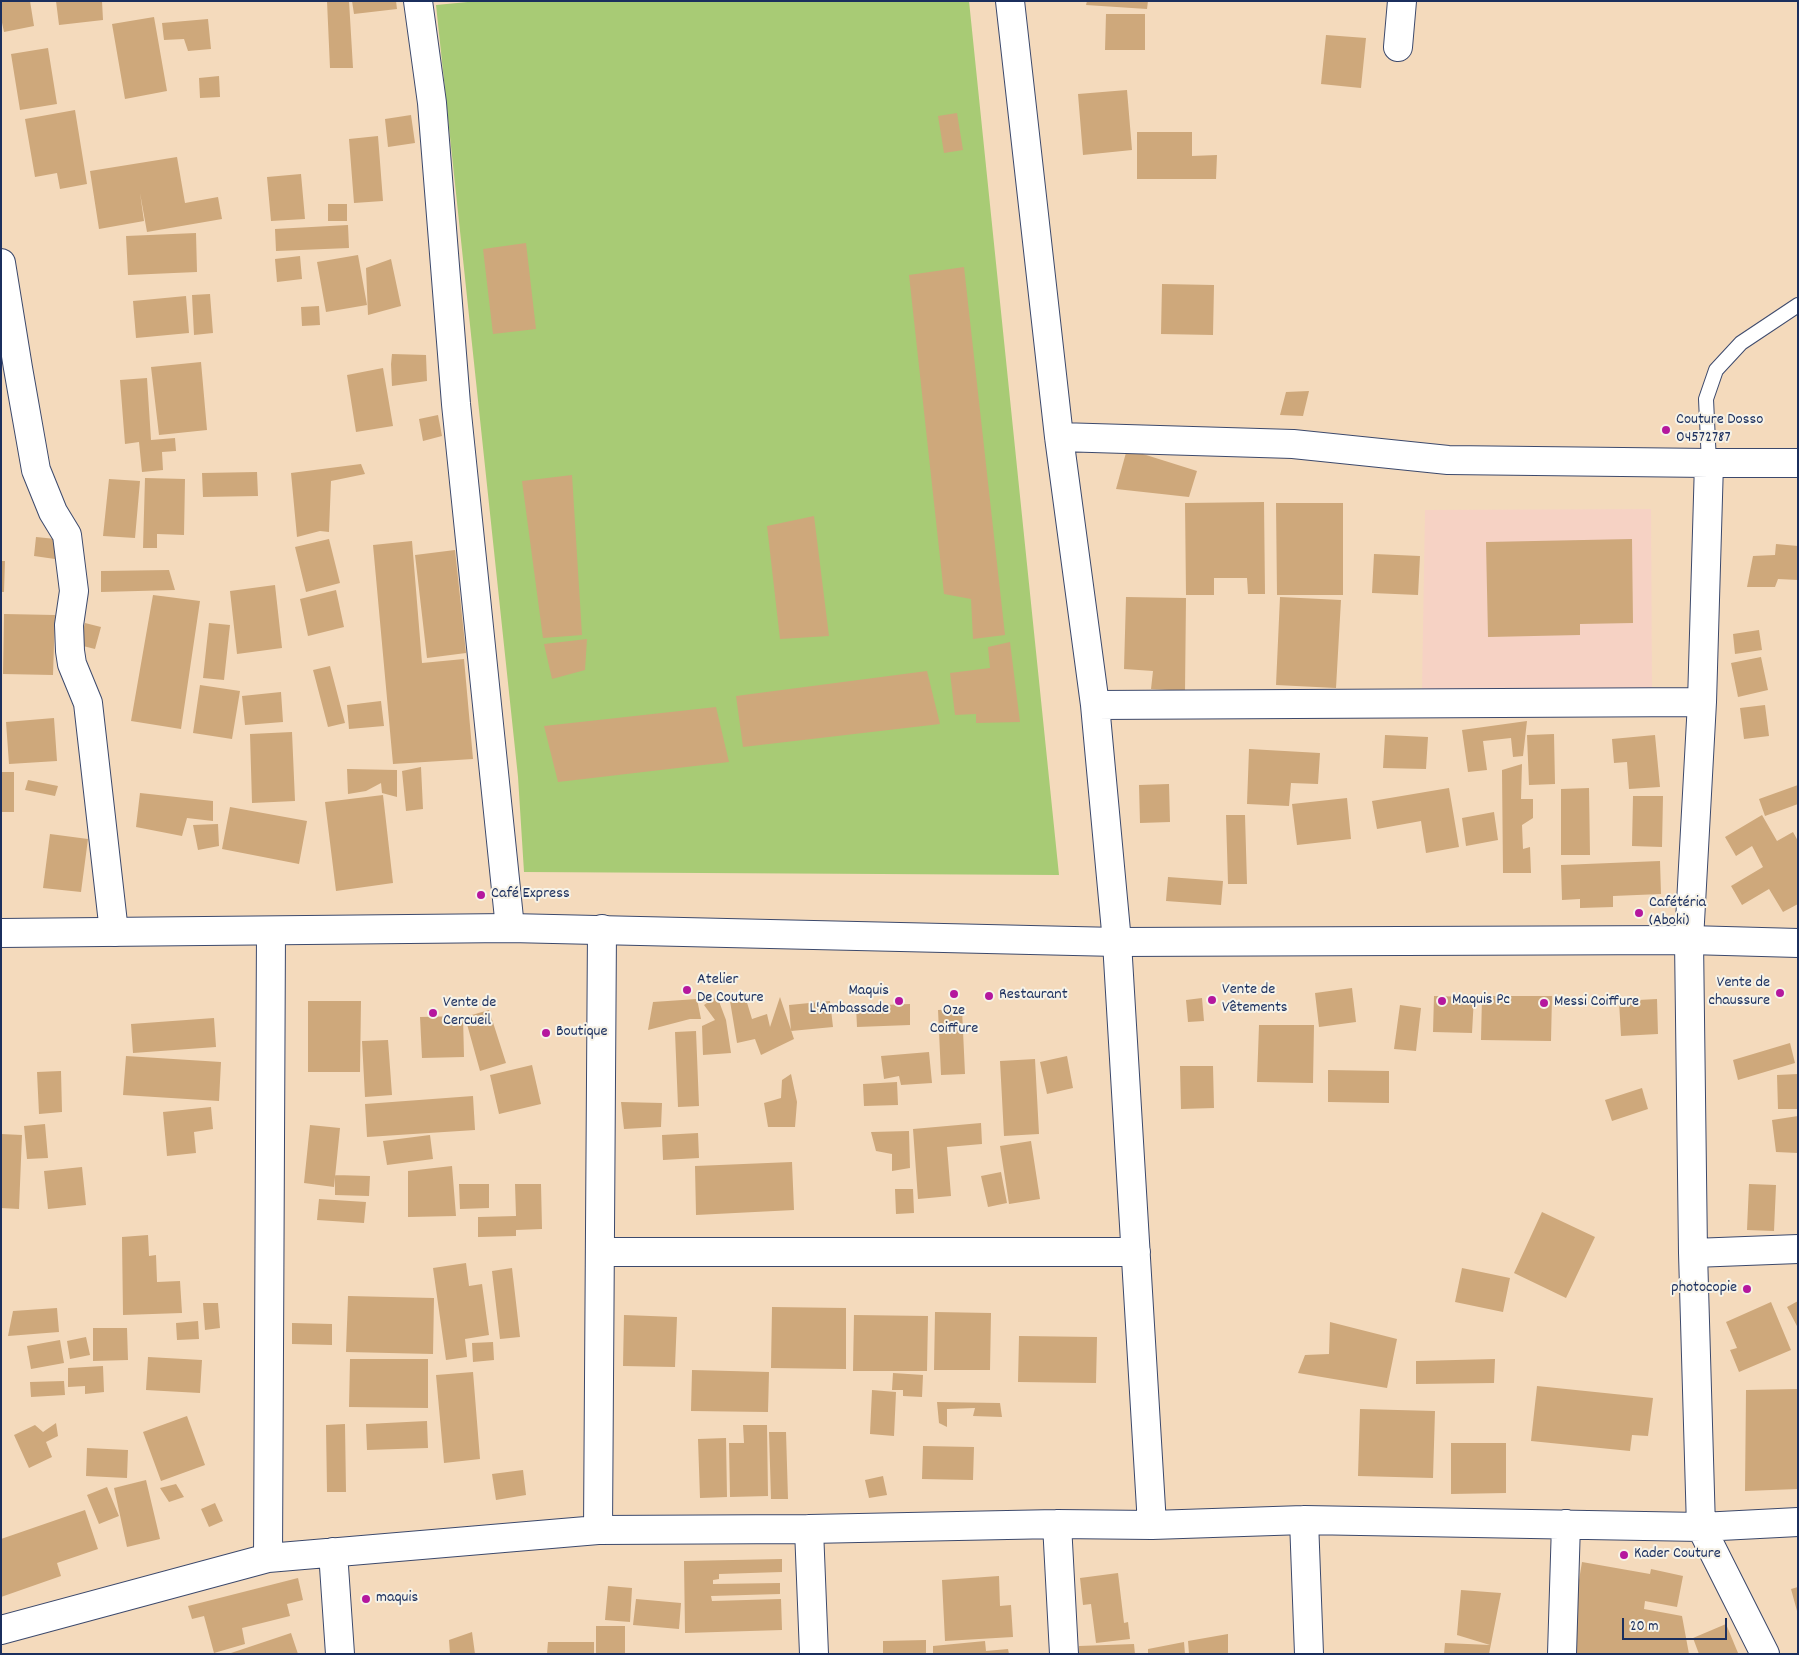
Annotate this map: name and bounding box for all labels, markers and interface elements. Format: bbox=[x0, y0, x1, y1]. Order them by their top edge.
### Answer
place label: Couture Dosso 04572787 bbox=[1676, 411, 1763, 449]
marker: Couture Dosso 04572787 bbox=[1660, 424, 1672, 436]
place label: Café Express bbox=[491, 885, 570, 905]
marker: Café Express bbox=[475, 889, 487, 901]
place label: Cafétéria (Aboki) bbox=[1649, 894, 1706, 932]
marker: Cafétéria (Aboki) bbox=[1633, 907, 1645, 919]
place label: Atelier De Couture bbox=[697, 971, 764, 1009]
place label: Vente de chaussure bbox=[1708, 974, 1770, 1012]
place label: Vente de Vêtements bbox=[1222, 981, 1288, 1019]
place label: Maquis L'Ambassade bbox=[810, 982, 889, 1020]
marker: Atelier De Couture bbox=[681, 984, 693, 996]
place label: Restaurant bbox=[999, 986, 1068, 1006]
marker: Vente de chaussure bbox=[1774, 987, 1786, 999]
marker: Oze Coiffure bbox=[948, 988, 960, 1000]
marker: Restaurant bbox=[983, 990, 995, 1002]
place label: Maquis Pc bbox=[1452, 991, 1510, 1011]
place label: Messi Coiffure bbox=[1554, 993, 1639, 1013]
place label: Vente de Cercueil bbox=[443, 994, 496, 1032]
marker: Vente de Vêtements bbox=[1206, 994, 1218, 1006]
marker: Maquis L'Ambassade bbox=[893, 995, 905, 1007]
marker: Maquis Pc bbox=[1436, 995, 1448, 1007]
marker: Messi Coiffure bbox=[1538, 997, 1550, 1009]
place label: Oze Coiffure bbox=[930, 1002, 978, 1040]
marker: Vente de Cercueil bbox=[427, 1007, 439, 1019]
place label: Boutique bbox=[556, 1023, 607, 1043]
marker: Boutique bbox=[540, 1027, 552, 1039]
place label: photocopie bbox=[1671, 1279, 1737, 1299]
marker: photocopie bbox=[1741, 1283, 1753, 1295]
place label: Kader Couture bbox=[1634, 1545, 1721, 1565]
marker: Kader Couture bbox=[1618, 1549, 1630, 1561]
place label: maquis bbox=[376, 1589, 418, 1609]
marker: maquis bbox=[360, 1593, 372, 1605]
scale bar bbox=[1624, 1608, 1729, 1640]
text: 20 m bbox=[1630, 1616, 1658, 1638]

